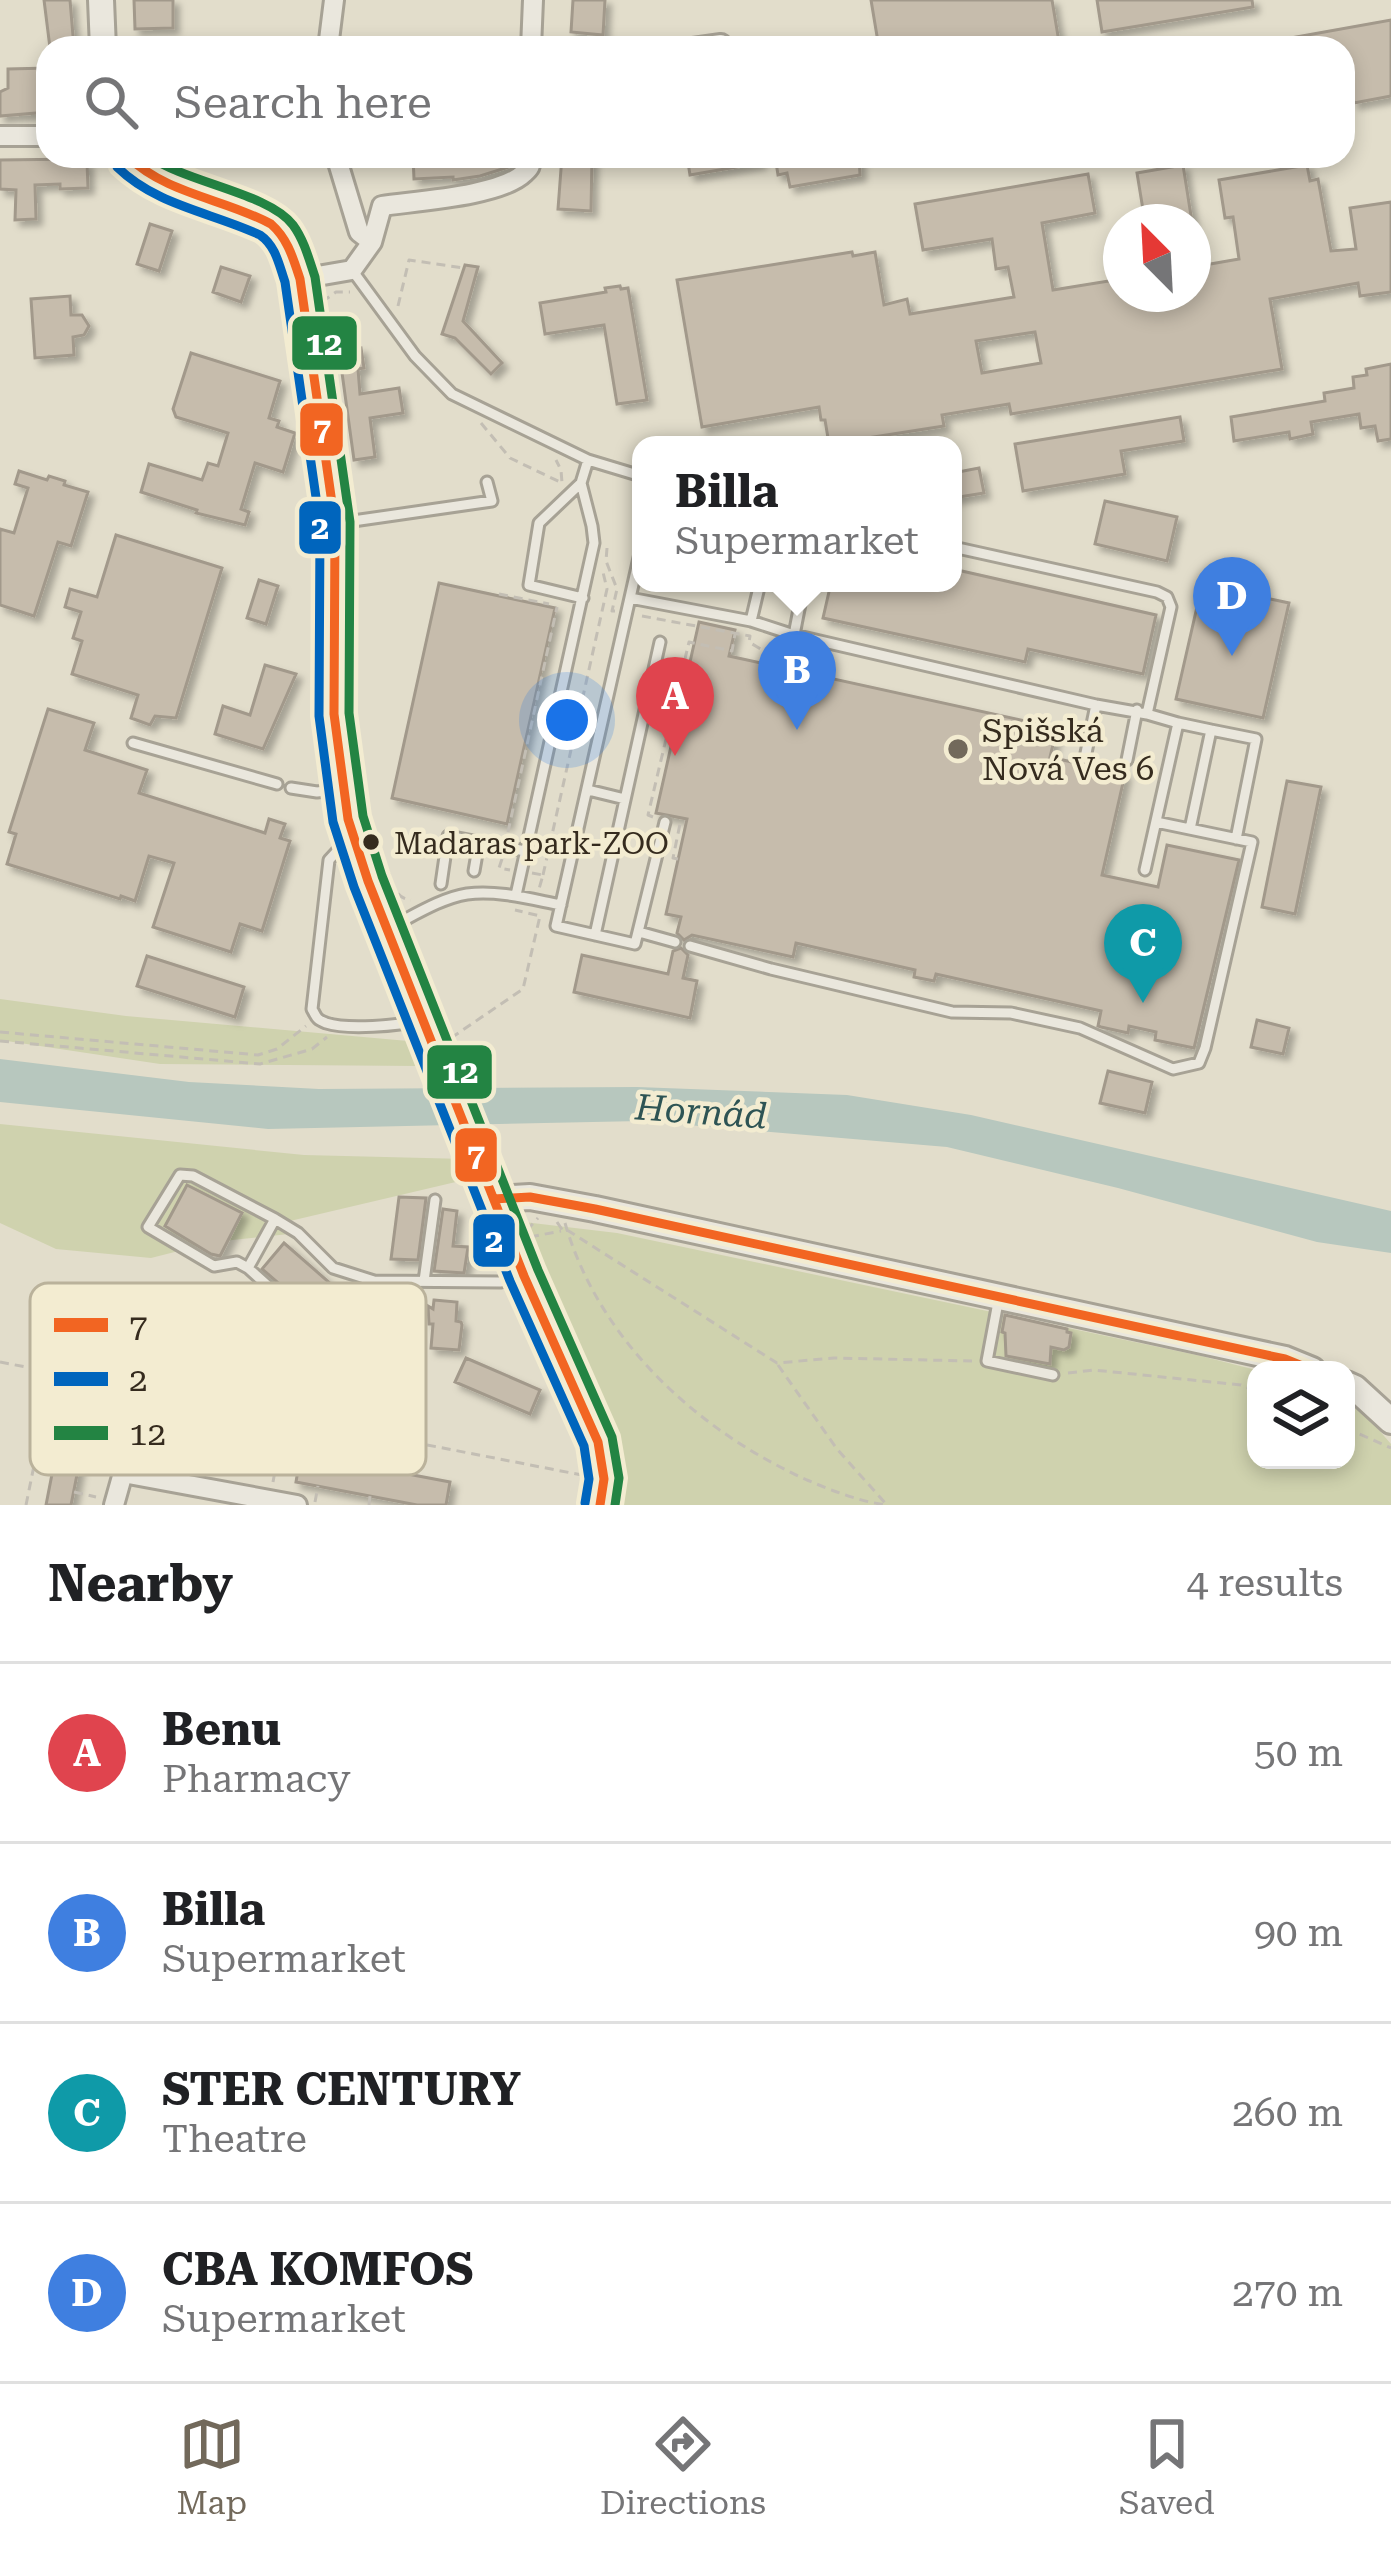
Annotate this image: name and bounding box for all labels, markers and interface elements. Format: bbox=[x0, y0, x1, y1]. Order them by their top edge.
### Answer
search box bbox=[36, 36, 1355, 168]
icon: search bbox=[78, 69, 144, 135]
text: Search here bbox=[174, 76, 432, 129]
north arrow bbox=[1103, 204, 1211, 312]
line badge: 12 bbox=[290, 314, 359, 372]
text: 12 bbox=[306, 324, 342, 363]
line badge: 7 bbox=[298, 401, 345, 458]
text: 7 bbox=[313, 410, 331, 449]
popup bbox=[632, 436, 962, 592]
text: Billa bbox=[675, 465, 778, 518]
line badge: 2 bbox=[297, 499, 343, 556]
text: 2 bbox=[311, 508, 329, 547]
text: Supermarket bbox=[675, 518, 919, 564]
pin: D bbox=[1193, 557, 1271, 656]
pin: B bbox=[758, 631, 836, 730]
pin: A bbox=[636, 657, 714, 756]
your location bbox=[537, 690, 597, 750]
place label: Spišská Nová Ves 6 bbox=[982, 711, 1154, 788]
marker: Spišská Nová Ves 6 bbox=[945, 736, 971, 762]
place label: Madaras park-ZOO bbox=[394, 826, 669, 861]
marker: Madaras park-ZOO bbox=[360, 831, 382, 853]
pin: C bbox=[1104, 904, 1182, 1003]
line badge: 12 bbox=[425, 1043, 494, 1101]
text: 12 bbox=[442, 1052, 478, 1091]
water label: Hornád bbox=[633, 1086, 768, 1138]
line badge: 7 bbox=[453, 1126, 499, 1184]
text: 7 bbox=[467, 1136, 485, 1175]
line badge: 2 bbox=[471, 1212, 517, 1269]
text: 2 bbox=[485, 1221, 503, 1260]
legend bbox=[30, 1283, 426, 1475]
text: 7 bbox=[129, 1306, 147, 1345]
text: 2 bbox=[129, 1360, 147, 1399]
map controls bbox=[1247, 1361, 1355, 1469]
button: layers bbox=[1247, 1361, 1355, 1469]
text: 12 bbox=[129, 1414, 166, 1453]
text: Nearby bbox=[48, 1554, 233, 1613]
text: 4 results bbox=[1186, 1560, 1343, 1606]
text: Benu bbox=[162, 1703, 281, 1756]
text: A bbox=[73, 1730, 101, 1776]
text: 50 m bbox=[1254, 1730, 1343, 1776]
text: Pharmacy bbox=[162, 1756, 351, 1802]
text: Billa bbox=[162, 1883, 265, 1936]
text: B bbox=[73, 1910, 101, 1956]
text: 90 m bbox=[1254, 1910, 1343, 1956]
text: Supermarket bbox=[162, 1936, 406, 1982]
text: STER CENTURY bbox=[162, 2063, 521, 2116]
text: C bbox=[73, 2090, 101, 2136]
text: 260 m bbox=[1232, 2090, 1343, 2136]
text: Theatre bbox=[162, 2116, 307, 2162]
text: CBA KOMFOS bbox=[162, 2243, 474, 2296]
text: D bbox=[71, 2270, 103, 2316]
text: 270 m bbox=[1232, 2270, 1343, 2316]
text: Supermarket bbox=[162, 2296, 406, 2342]
tab: Map bbox=[176, 2411, 247, 2522]
tab: Directions bbox=[600, 2411, 766, 2522]
tab: Saved bbox=[1119, 2411, 1215, 2522]

